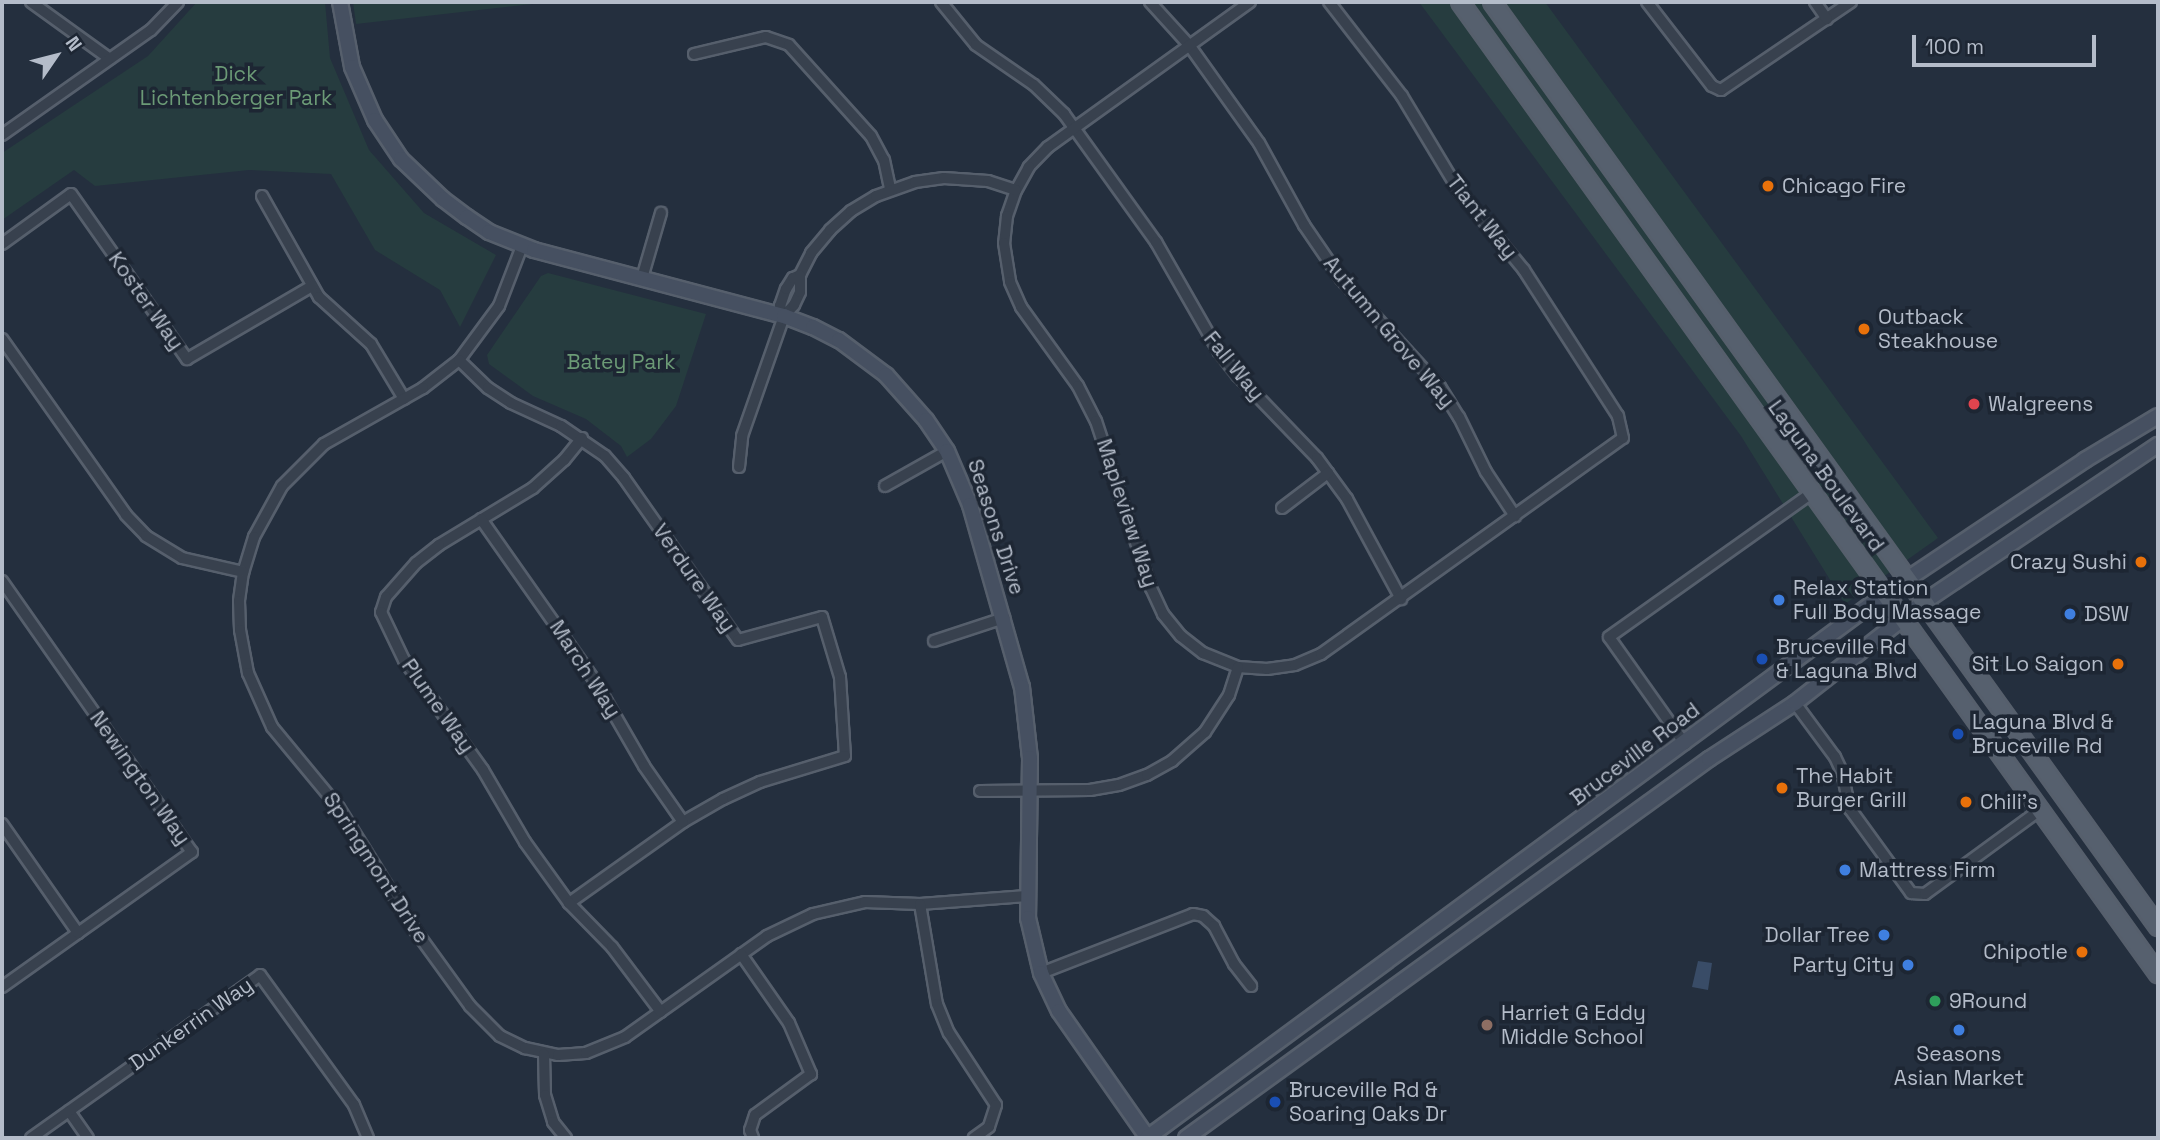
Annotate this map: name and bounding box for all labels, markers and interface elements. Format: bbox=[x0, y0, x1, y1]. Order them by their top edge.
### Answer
north arrow bbox=[21, 21, 91, 91]
scale bar bbox=[1915, 21, 2099, 65]
text: N bbox=[60, 31, 87, 56]
text: 100 m bbox=[1925, 33, 1984, 60]
park label: Dick Lichtenberger Park bbox=[140, 61, 332, 111]
street label: Tiant Way bbox=[1441, 170, 1523, 264]
place label: Chicago Fire bbox=[1782, 173, 1906, 199]
marker: Chicago Fire bbox=[1760, 178, 1776, 194]
street label: Koster Way bbox=[103, 247, 189, 355]
street label: Autumn Grove Way bbox=[1318, 251, 1460, 413]
place label: Outback Steakhouse bbox=[1878, 304, 1998, 354]
marker: Outback Steakhouse bbox=[1856, 321, 1872, 337]
street label: Fall Way bbox=[1198, 326, 1270, 406]
park label: Batey Park bbox=[567, 349, 675, 375]
place label: Walgreens bbox=[1988, 391, 2093, 417]
street label: Laguna Boulevard bbox=[1763, 395, 1889, 557]
marker: Walgreens bbox=[1966, 396, 1982, 412]
street label: Mapleview Way bbox=[1091, 436, 1163, 590]
street label: Seasons Drive bbox=[962, 456, 1030, 598]
street label: Verdure Way bbox=[647, 519, 741, 637]
place label: Crazy Sushi bbox=[2010, 549, 2127, 575]
marker: Crazy Sushi bbox=[2133, 554, 2149, 570]
place label: Relax Station Full Body Massage bbox=[1793, 575, 1981, 625]
marker: Relax Station Full Body Massage bbox=[1771, 592, 1787, 608]
place label: DSW bbox=[2084, 601, 2129, 627]
marker: DSW bbox=[2062, 606, 2078, 622]
street label: March Way bbox=[544, 615, 626, 723]
place label: Bruceville Rd & Laguna Blvd bbox=[1776, 634, 1917, 684]
marker: Bruceville Rd & Laguna Blvd bbox=[1754, 651, 1770, 667]
place label: Sit Lo Saigon bbox=[1972, 651, 2104, 677]
street label: Plume Way bbox=[396, 654, 480, 758]
marker: Sit Lo Saigon bbox=[2110, 656, 2126, 672]
street label: Bruceville Road bbox=[1565, 697, 1705, 811]
street label: Newington Way bbox=[84, 706, 196, 850]
place label: Laguna Blvd & Bruceville Rd bbox=[1972, 709, 2113, 759]
marker: Laguna Blvd & Bruceville Rd bbox=[1950, 726, 1966, 742]
place label: The Habit Burger Grill bbox=[1796, 763, 1907, 813]
marker: The Habit Burger Grill bbox=[1774, 780, 1790, 796]
street label: Springmont Drive bbox=[318, 788, 434, 948]
place label: Chili's bbox=[1980, 789, 2038, 815]
marker: Chili's bbox=[1958, 794, 1974, 810]
place label: Mattress Firm bbox=[1859, 857, 1996, 883]
marker: Mattress Firm bbox=[1837, 862, 1853, 878]
place label: Dollar Tree bbox=[1764, 922, 1870, 948]
marker: Dollar Tree bbox=[1876, 927, 1892, 943]
place label: Chipotle bbox=[1983, 939, 2068, 965]
marker: Chipotle bbox=[2074, 944, 2090, 960]
place label: Party City bbox=[1793, 952, 1894, 978]
marker: Party City bbox=[1900, 957, 1916, 973]
street label: Dunkerrin Way bbox=[124, 972, 258, 1076]
place label: 9Round bbox=[1949, 988, 2027, 1014]
marker: 9Round bbox=[1927, 993, 1943, 1009]
place label: Harriet G Eddy Middle School bbox=[1501, 1000, 1646, 1050]
marker: Harriet G Eddy Middle School bbox=[1479, 1017, 1495, 1033]
marker: Seasons Asian Market bbox=[1951, 1022, 1967, 1038]
place label: Seasons Asian Market bbox=[1894, 1041, 2024, 1091]
place label: Bruceville Rd & Soaring Oaks Dr bbox=[1289, 1077, 1447, 1127]
marker: Bruceville Rd & Soaring Oaks Dr bbox=[1267, 1094, 1283, 1110]

